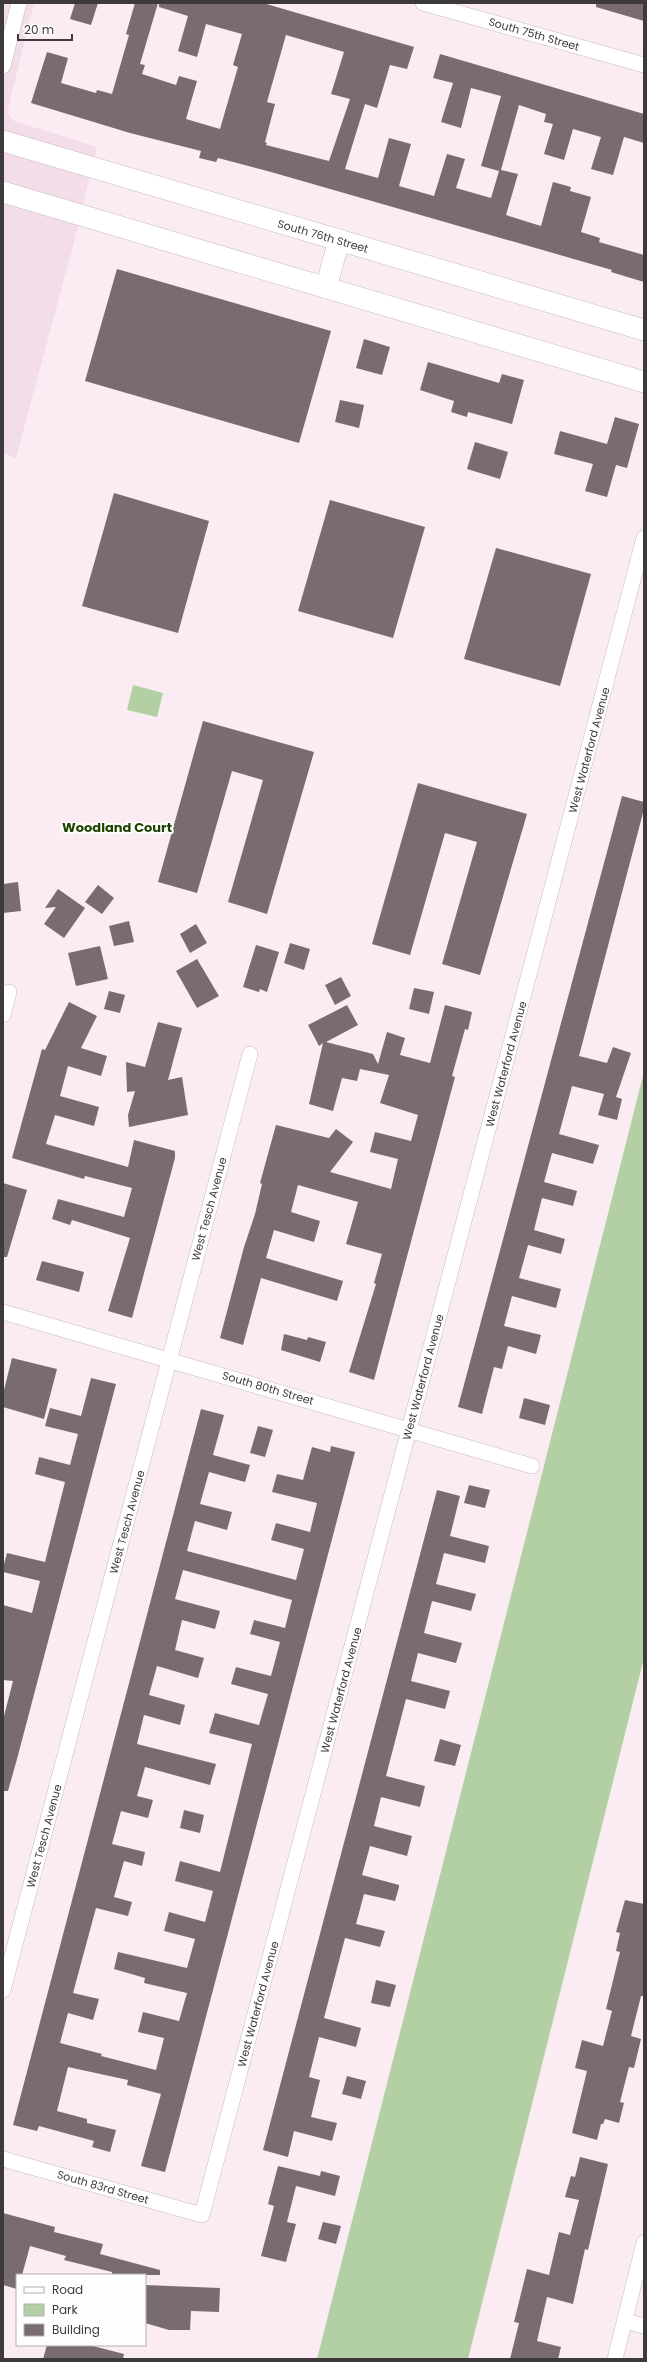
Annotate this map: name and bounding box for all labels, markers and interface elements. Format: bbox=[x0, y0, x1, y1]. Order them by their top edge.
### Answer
street label: South 75th Street bbox=[487, 13, 581, 55]
scale bar bbox=[18, 16, 72, 42]
text: 20 m bbox=[24, 21, 54, 38]
street label: South 76th Street bbox=[276, 215, 370, 257]
street label: West Waterford Avenue bbox=[564, 685, 614, 815]
district label: Woodland Court bbox=[62, 818, 172, 837]
street label: West Waterford Avenue bbox=[481, 999, 531, 1129]
street label: West Tesch Avenue bbox=[187, 1155, 231, 1263]
street label: West Waterford Avenue bbox=[398, 1312, 448, 1442]
street label: South 80th Street bbox=[220, 1367, 316, 1409]
street label: West Tesch Avenue bbox=[105, 1468, 149, 1576]
street label: West Waterford Avenue bbox=[316, 1625, 366, 1755]
street label: West Tesch Avenue bbox=[22, 1782, 66, 1890]
street label: West Waterford Avenue bbox=[233, 1939, 283, 2069]
street label: South 83rd Street bbox=[55, 2166, 151, 2208]
legend bbox=[16, 2274, 146, 2346]
text: Road bbox=[52, 2281, 83, 2298]
text: Park bbox=[52, 2301, 79, 2318]
text: Building bbox=[52, 2321, 100, 2338]

